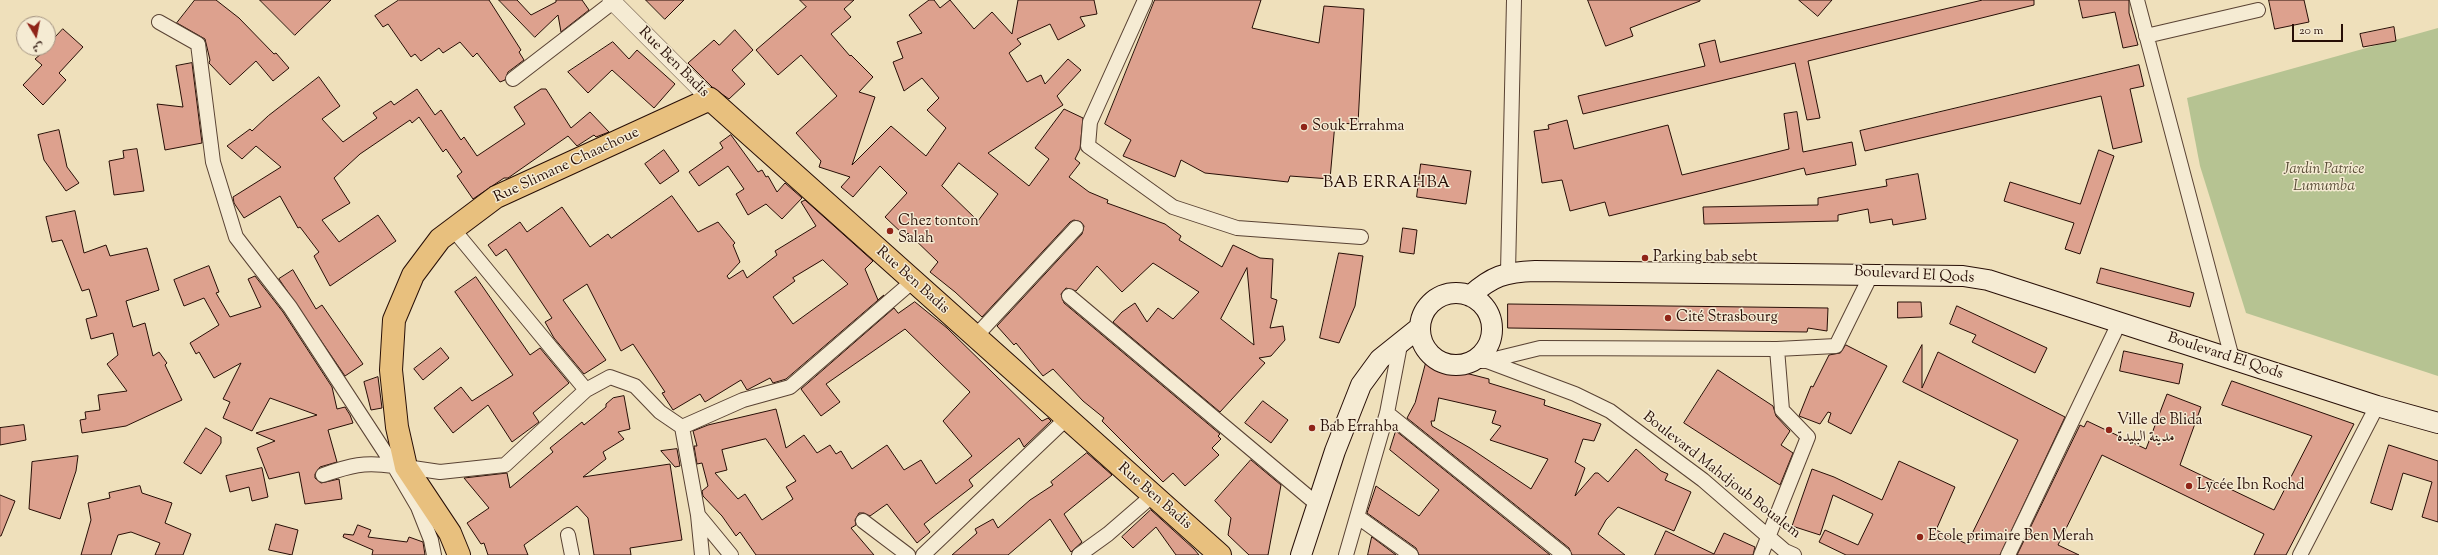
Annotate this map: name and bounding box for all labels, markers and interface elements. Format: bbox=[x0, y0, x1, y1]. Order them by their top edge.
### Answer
north arrow bbox=[16, 16, 56, 56]
scale bar bbox=[2294, 16, 2345, 42]
text: 20 m bbox=[2299, 22, 2323, 40]
street label: Rue Ben Badis bbox=[634, 24, 712, 102]
text: ش bbox=[31, 38, 45, 56]
place label: Souk Errahma bbox=[1312, 118, 1405, 136]
marker: Souk Errahma bbox=[1299, 122, 1309, 132]
street label: Rue Slimane Chaachoue bbox=[491, 124, 643, 208]
park label: Jardin Patrice Lumumba bbox=[2284, 161, 2364, 196]
district label: BAB ERRAHBA bbox=[1323, 174, 1451, 194]
place label: Chez tonton Salah bbox=[898, 213, 979, 248]
marker: Chez tonton Salah bbox=[885, 226, 895, 236]
street label: Rue Ben Badis bbox=[872, 243, 952, 319]
place label: Parking bab sebt bbox=[1653, 249, 1758, 267]
marker: Parking bab sebt bbox=[1640, 253, 1650, 263]
street label: Boulevard El Qods bbox=[1853, 264, 1975, 288]
place label: Cité Strasbourg bbox=[1676, 309, 1778, 327]
marker: Cité Strasbourg bbox=[1663, 313, 1673, 323]
street label: Boulevard El Qods bbox=[2165, 330, 2285, 384]
street label: Boulevard Mahdjoub Boualem bbox=[1638, 409, 1804, 543]
place label: Ville de Blida مدينة البليدة bbox=[2117, 412, 2203, 447]
place label: Bab Errahba bbox=[1320, 419, 1399, 437]
marker: Bab Errahba bbox=[1307, 423, 1317, 433]
marker: Ville de Blida مدينة البليدة bbox=[2104, 425, 2114, 435]
street label: Rue Ben Badis bbox=[1113, 460, 1195, 534]
place label: Lycée Ibn Rochd bbox=[2197, 477, 2305, 495]
marker: Lycée Ibn Rochd bbox=[2184, 481, 2194, 491]
place label: Ecole primaire Ben Merah bbox=[1928, 528, 2094, 546]
marker: Ecole primaire Ben Merah bbox=[1915, 532, 1925, 542]

